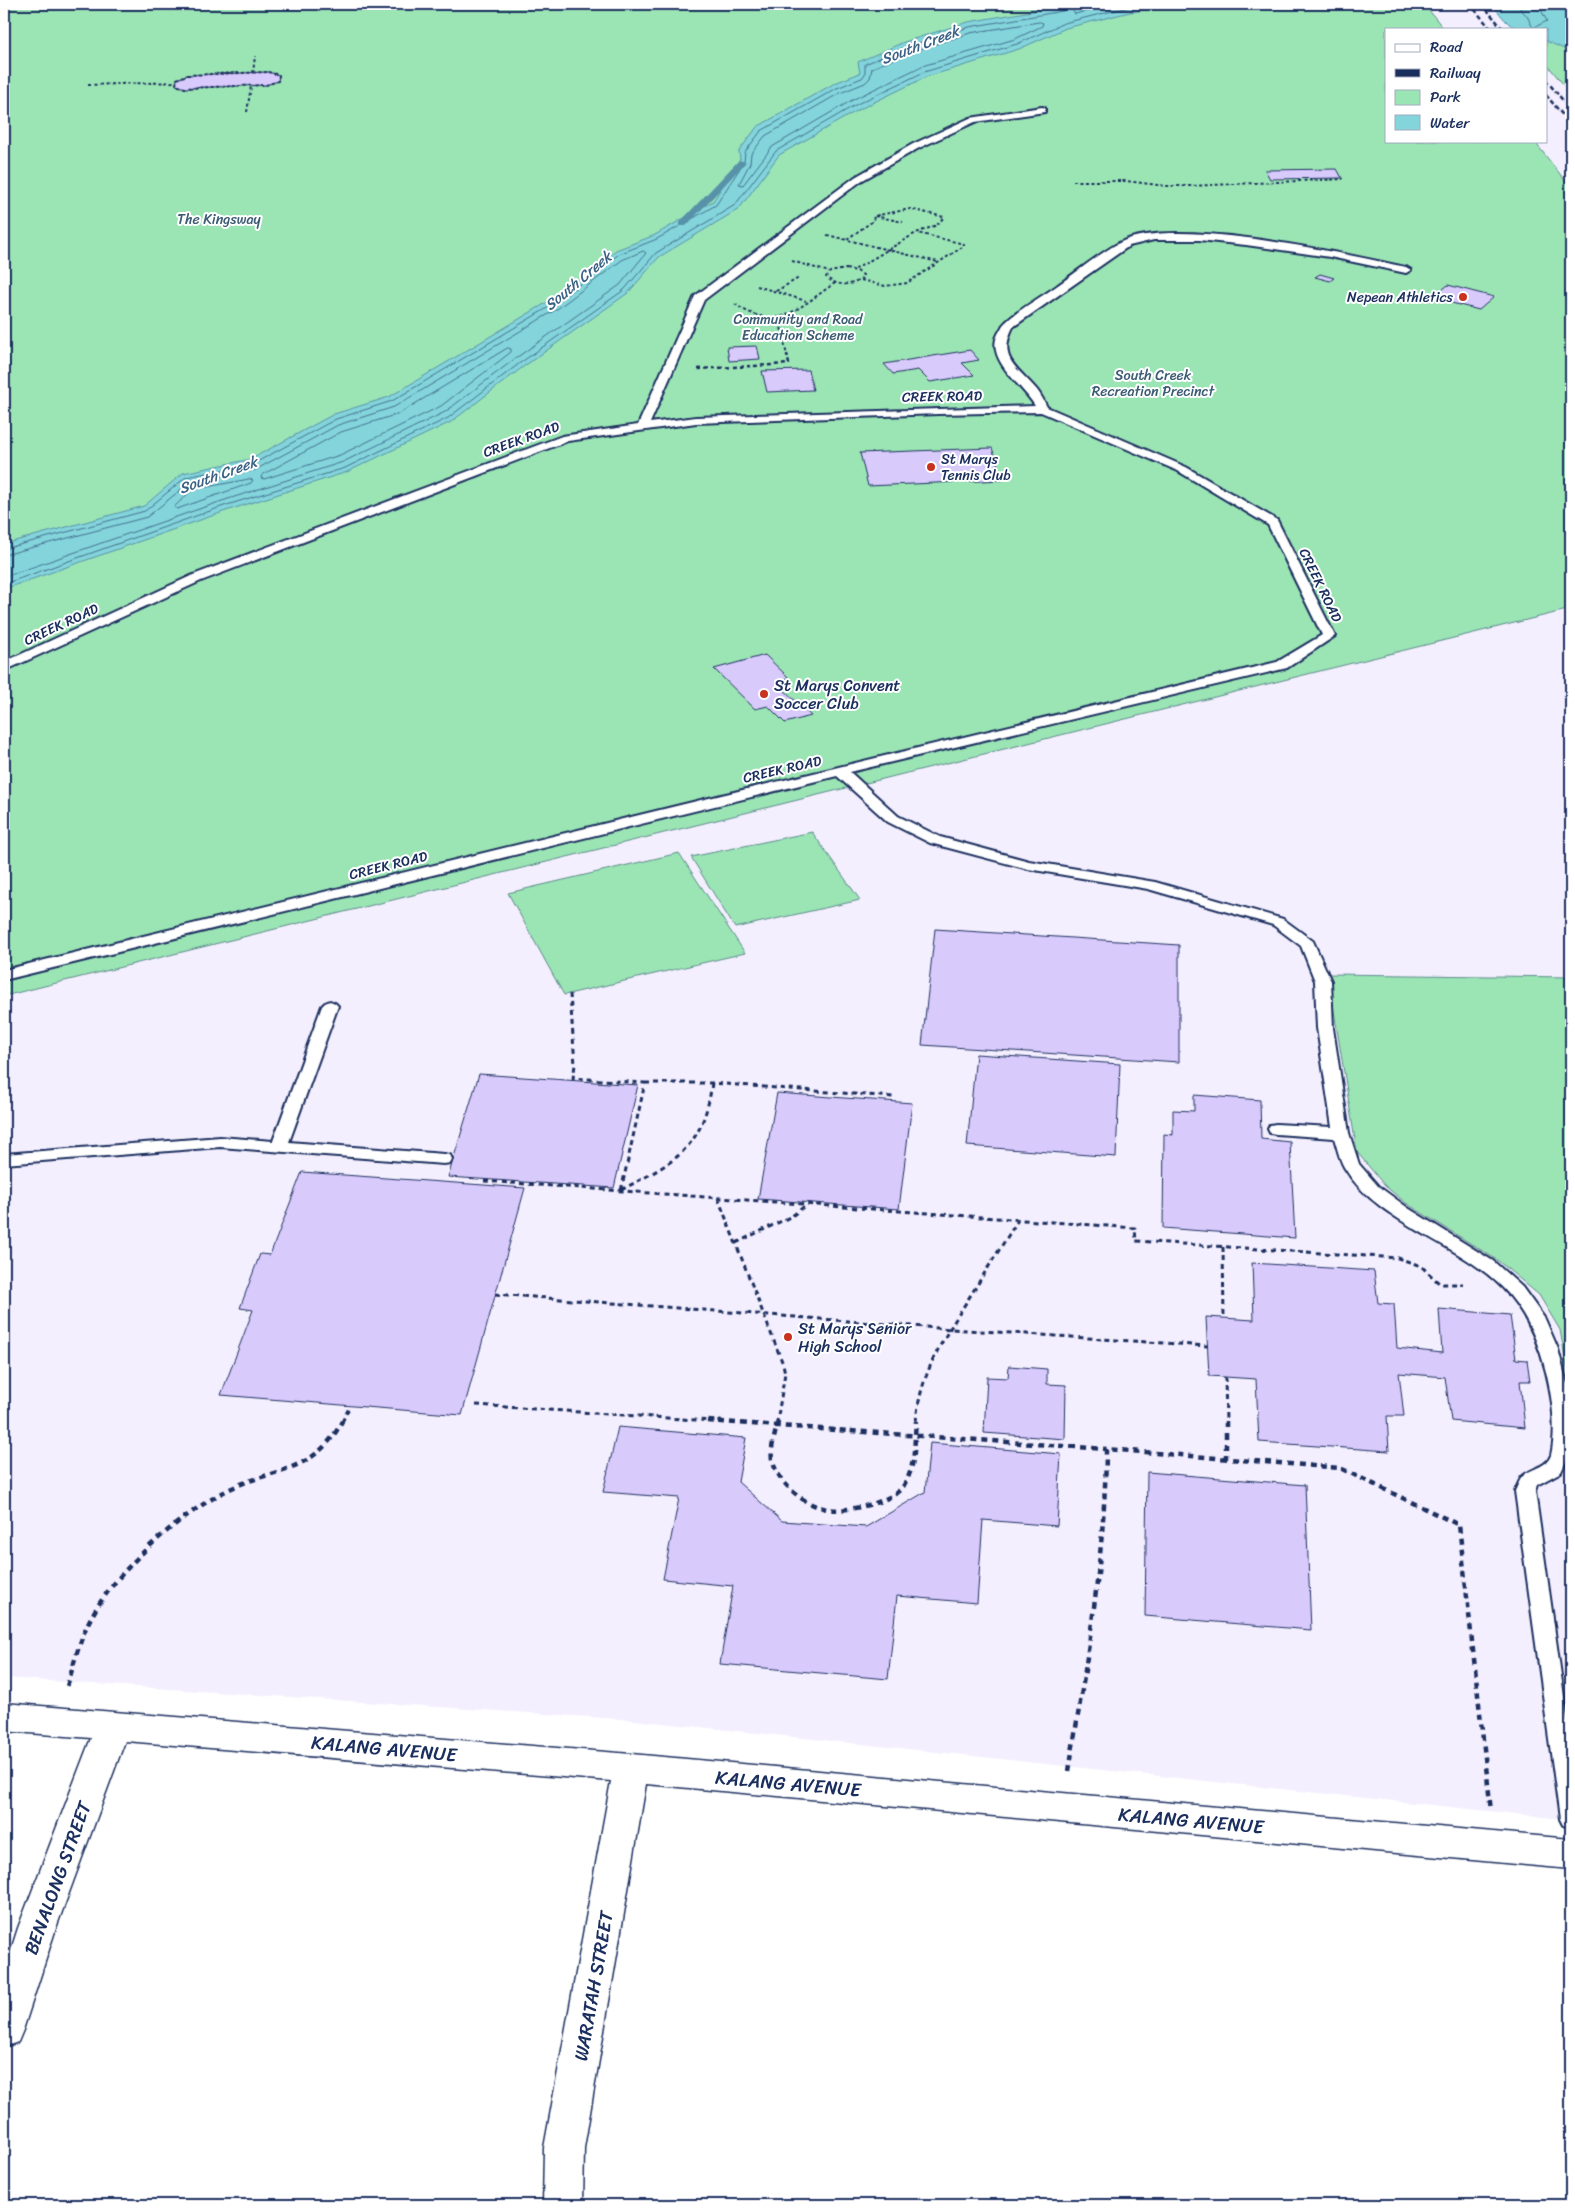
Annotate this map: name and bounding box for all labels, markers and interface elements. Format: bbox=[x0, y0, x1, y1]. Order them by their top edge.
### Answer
water label: South Creek bbox=[877, 17, 965, 72]
legend bbox=[1385, 28, 1548, 142]
text: Road bbox=[1430, 34, 1463, 60]
text: Railway bbox=[1430, 60, 1481, 86]
text: Park bbox=[1430, 84, 1461, 110]
text: Water bbox=[1430, 110, 1470, 136]
park label: The Kingsway bbox=[177, 207, 261, 232]
water label: South Creek bbox=[538, 243, 619, 317]
place label: Nepean Athletics bbox=[1347, 285, 1454, 310]
marker: Nepean Athletics bbox=[1457, 291, 1469, 303]
park label: Community and Road Education Scheme bbox=[733, 307, 864, 348]
park label: South Creek Recreation Precinct bbox=[1092, 363, 1216, 404]
street label: CREEK ROAD bbox=[902, 383, 983, 410]
street label: CREEK ROAD bbox=[479, 414, 564, 465]
place label: St Marys Tennis Club bbox=[941, 447, 1011, 488]
water label: South Creek bbox=[175, 448, 263, 501]
marker: St Marys Tennis Club bbox=[925, 461, 937, 473]
street label: CREEK ROAD bbox=[1292, 544, 1350, 627]
street label: CREEK ROAD bbox=[20, 596, 103, 653]
place label: St Marys Convent Soccer Club bbox=[774, 671, 900, 718]
marker: St Marys Convent Soccer Club bbox=[758, 688, 770, 700]
street label: CREEK ROAD bbox=[740, 748, 824, 791]
street label: CREEK ROAD bbox=[346, 844, 431, 887]
place label: St Marys Senior High School bbox=[798, 1314, 913, 1361]
marker: St Marys Senior High School bbox=[782, 1331, 794, 1343]
street label: KALANG AVENUE bbox=[310, 1726, 459, 1771]
street label: KALANG AVENUE bbox=[714, 1761, 863, 1806]
street label: BENALONG STREET bbox=[14, 1795, 101, 1960]
street label: KALANG AVENUE bbox=[1117, 1798, 1266, 1843]
street label: WARATAH STREET bbox=[564, 1908, 623, 2064]

